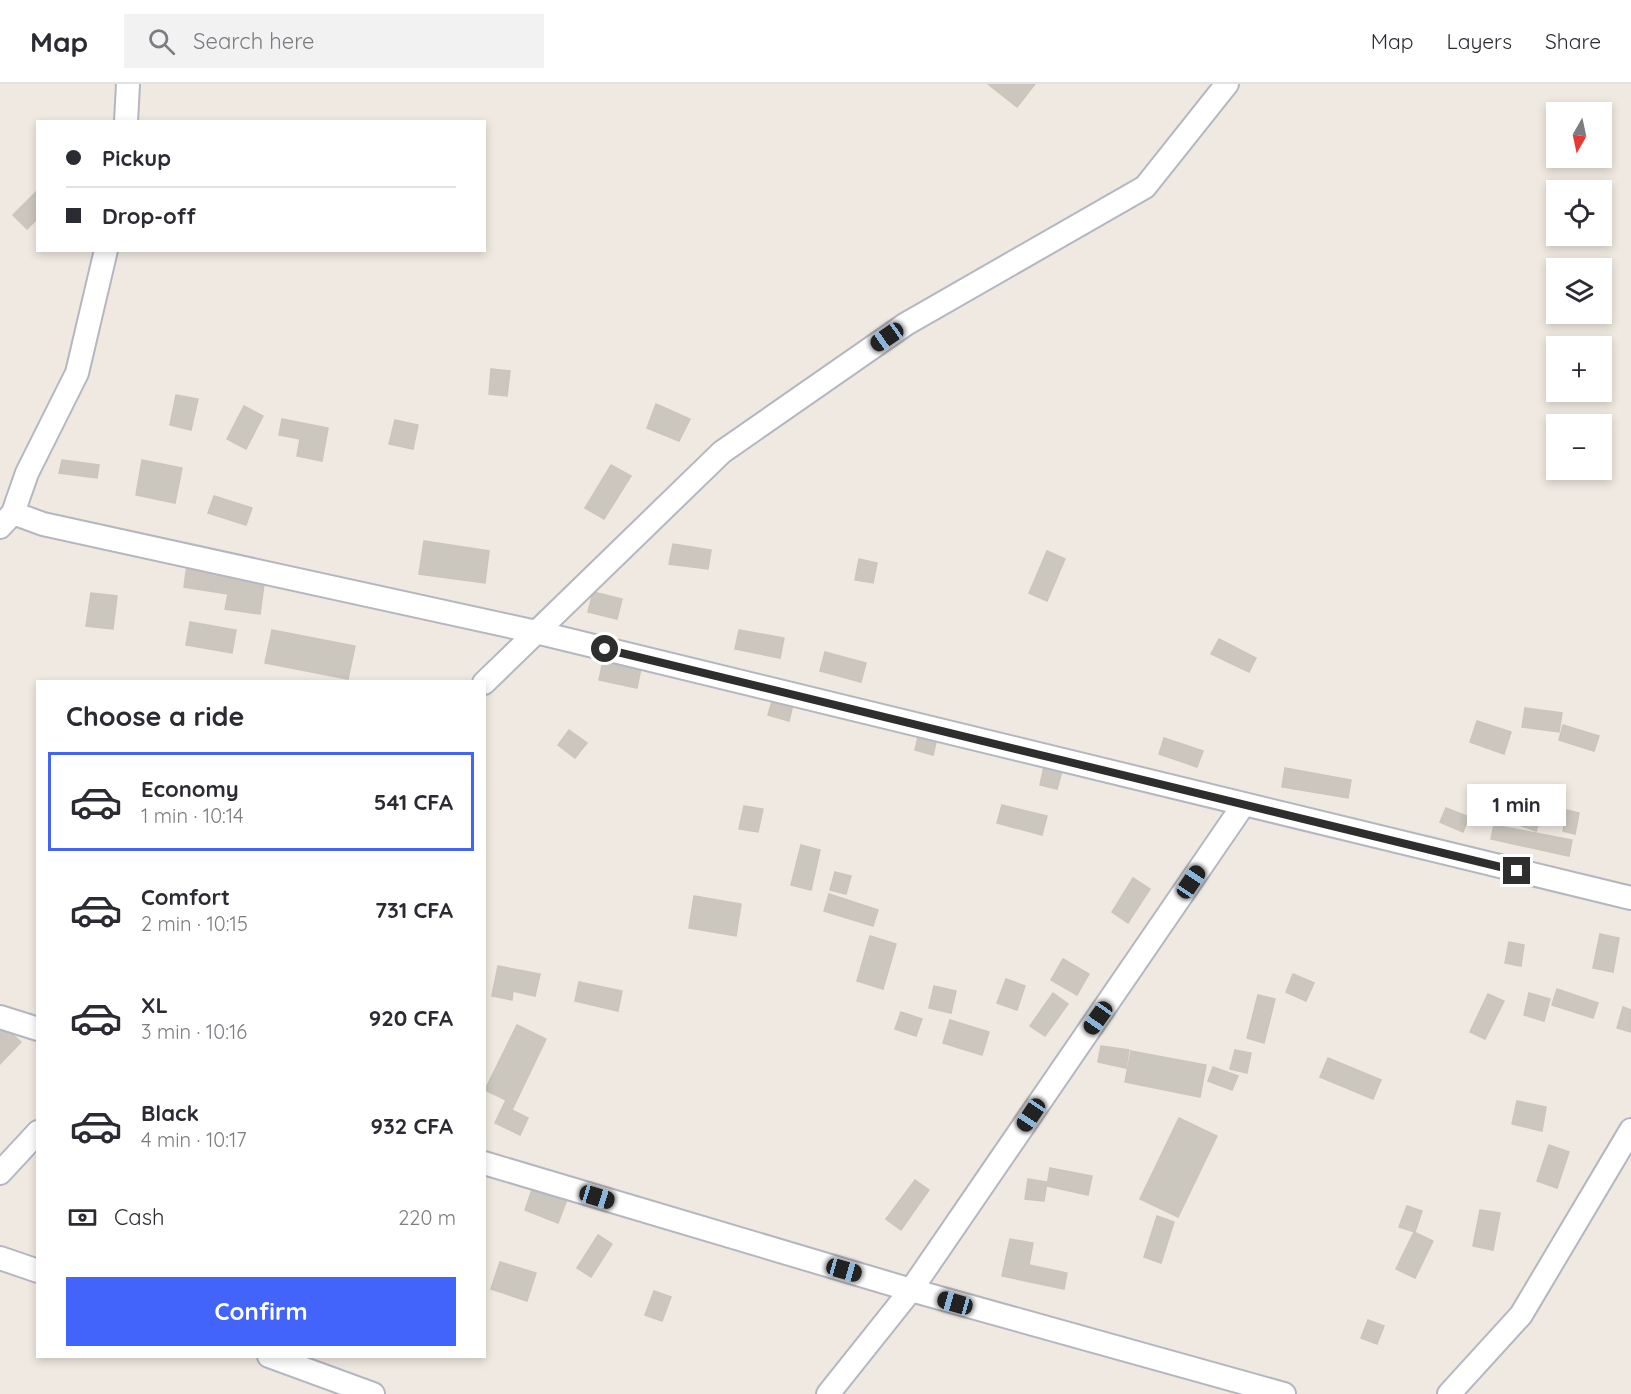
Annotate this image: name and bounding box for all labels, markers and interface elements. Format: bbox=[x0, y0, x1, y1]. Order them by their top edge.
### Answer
search box bbox=[124, 14, 544, 68]
text: Map bbox=[30, 24, 88, 59]
icon: search bbox=[145, 25, 178, 58]
text: Search here bbox=[193, 27, 315, 55]
text: Map bbox=[1371, 28, 1414, 54]
text: Layers bbox=[1447, 28, 1512, 54]
text: Share bbox=[1545, 28, 1601, 54]
north arrow bbox=[1546, 102, 1612, 168]
map controls bbox=[1546, 102, 1612, 480]
text: Pickup bbox=[102, 144, 171, 172]
button: locate bbox=[1546, 180, 1612, 246]
text: Drop-off bbox=[102, 202, 196, 230]
button: layers bbox=[1546, 258, 1612, 324]
car bbox=[867, 319, 907, 355]
button: + bbox=[1546, 336, 1612, 402]
button: − bbox=[1546, 414, 1612, 480]
route start bbox=[591, 635, 618, 662]
text: Choose a ride bbox=[66, 699, 244, 733]
icon: car bbox=[69, 775, 123, 829]
text: Economy bbox=[141, 775, 239, 803]
callout: 1 min bbox=[1468, 784, 1567, 826]
text: 541 CFA bbox=[374, 788, 453, 816]
text: 1 min bbox=[1492, 792, 1541, 817]
text: 1 min · 10:14 bbox=[141, 803, 243, 828]
route end bbox=[1503, 857, 1530, 884]
car bbox=[1173, 862, 1209, 902]
icon: car bbox=[69, 883, 123, 937]
text: Comfort bbox=[141, 883, 230, 911]
text: 731 CFA bbox=[375, 896, 453, 924]
text: 2 min · 10:15 bbox=[141, 911, 248, 936]
icon: car bbox=[69, 991, 123, 1045]
text: XL bbox=[141, 991, 168, 1019]
car bbox=[1080, 998, 1116, 1038]
text: 920 CFA bbox=[369, 1004, 453, 1032]
text: 3 min · 10:16 bbox=[141, 1019, 247, 1044]
car bbox=[1013, 1095, 1049, 1135]
icon: car bbox=[69, 1099, 123, 1153]
text: Black bbox=[141, 1099, 199, 1127]
text: 932 CFA bbox=[370, 1112, 453, 1140]
text: 4 min · 10:17 bbox=[141, 1127, 247, 1152]
car bbox=[577, 1183, 617, 1211]
icon: cash bbox=[66, 1201, 99, 1234]
text: Cash bbox=[114, 1203, 165, 1231]
text: 220 m bbox=[398, 1205, 456, 1230]
car bbox=[824, 1256, 864, 1284]
button: Confirm bbox=[66, 1277, 456, 1346]
car bbox=[935, 1289, 975, 1317]

